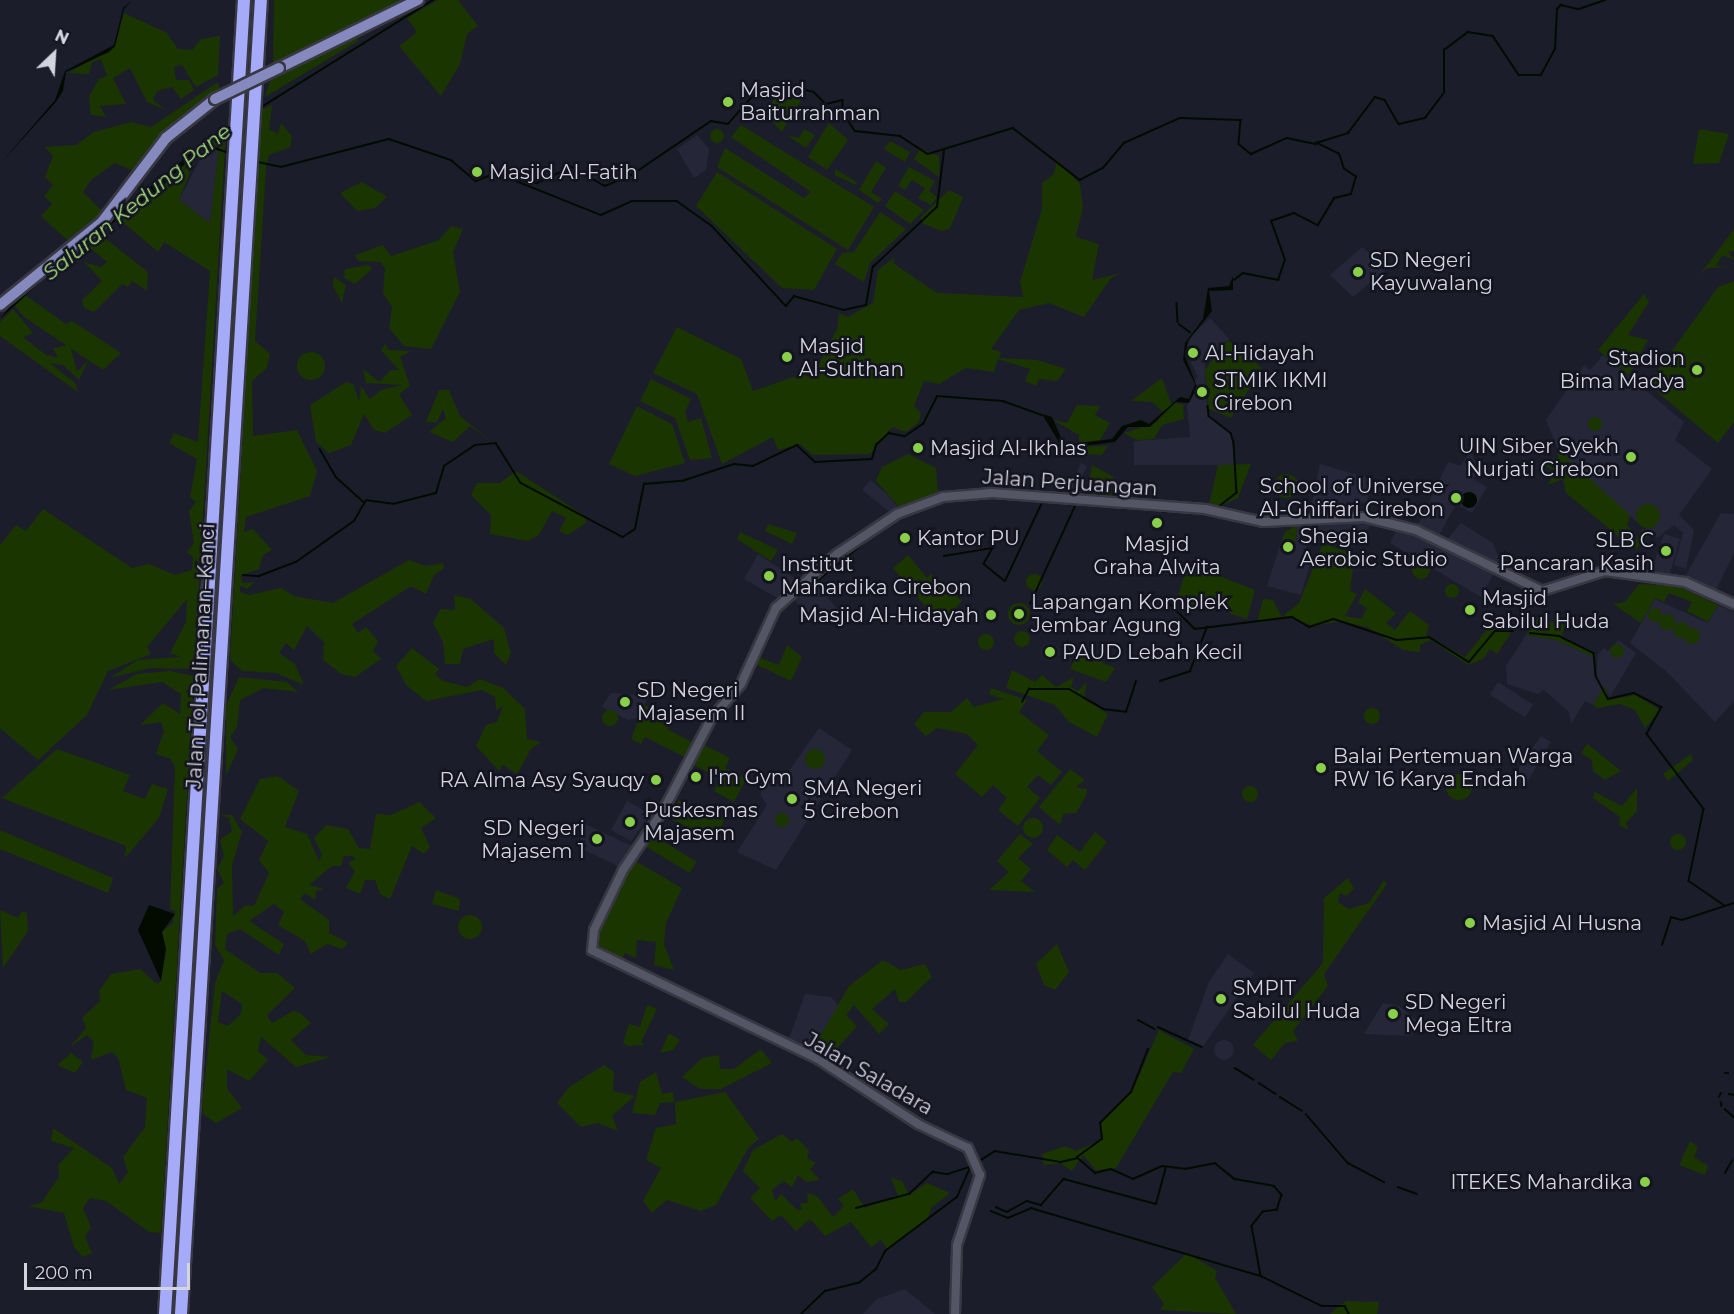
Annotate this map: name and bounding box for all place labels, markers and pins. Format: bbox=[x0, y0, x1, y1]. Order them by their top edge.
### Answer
place label: Masjid Baiturrahman bbox=[740, 78, 881, 125]
marker: Masjid Baiturrahman bbox=[721, 95, 735, 109]
place label: Masjid Al-Fatih bbox=[489, 160, 638, 184]
marker: Masjid Al-Fatih bbox=[470, 165, 484, 179]
place label: SD Negeri Kayuwalang bbox=[1370, 248, 1493, 295]
marker: SD Negeri Kayuwalang bbox=[1351, 265, 1365, 279]
place label: Masjid Al-Sulthan bbox=[799, 334, 904, 381]
place label: Al-Hidayah bbox=[1205, 341, 1315, 365]
marker: Al-Hidayah bbox=[1186, 346, 1200, 360]
place label: Stadion Bima Madya bbox=[1560, 346, 1685, 393]
marker: Masjid Al-Sulthan bbox=[780, 350, 794, 364]
marker: Stadion Bima Madya bbox=[1690, 363, 1704, 377]
place label: STMIK IKMI Cirebon bbox=[1214, 368, 1328, 415]
marker: STMIK IKMI Cirebon bbox=[1195, 385, 1209, 399]
place label: UIN Siber Syekh Nurjati Cirebon bbox=[1459, 434, 1619, 481]
place label: Masjid Al-Ikhlas bbox=[930, 436, 1086, 460]
marker: Masjid Al-Ikhlas bbox=[911, 441, 925, 455]
marker: UIN Siber Syekh Nurjati Cirebon bbox=[1624, 450, 1638, 464]
place label: School of Universe Al-Ghiffari Cirebon bbox=[1259, 474, 1444, 521]
marker: School of Universe Al-Ghiffari Cirebon bbox=[1449, 491, 1463, 505]
marker: Masjid Graha Alwita bbox=[1150, 516, 1164, 530]
place label: Shegia Aerobic Studio bbox=[1300, 524, 1447, 571]
place label: Kantor PU bbox=[917, 526, 1020, 550]
place label: SLB C Pancaran Kasih bbox=[1499, 528, 1654, 575]
marker: Kantor PU bbox=[898, 531, 912, 545]
place label: Masjid Graha Alwita bbox=[1093, 532, 1221, 579]
marker: Shegia Aerobic Studio bbox=[1281, 540, 1295, 554]
marker: SLB C Pancaran Kasih bbox=[1659, 544, 1673, 558]
place label: Institut Mahardika Cirebon bbox=[781, 552, 972, 599]
marker: Institut Mahardika Cirebon bbox=[762, 569, 776, 583]
place label: Masjid Sabilul Huda bbox=[1482, 586, 1610, 633]
place label: Lapangan Komplek Jembar Agung bbox=[1031, 590, 1228, 637]
place label: Masjid Al-Hidayah bbox=[799, 603, 979, 627]
marker: Masjid Sabilul Huda bbox=[1463, 603, 1477, 617]
marker: Lapangan Komplek Jembar Agung bbox=[1012, 607, 1026, 621]
marker: Masjid Al-Hidayah bbox=[984, 608, 998, 622]
place label: PAUD Lebah Kecil bbox=[1062, 640, 1243, 664]
marker: PAUD Lebah Kecil bbox=[1043, 645, 1057, 659]
place label: SD Negeri Majasem II bbox=[637, 678, 746, 725]
marker: SD Negeri Majasem II bbox=[618, 695, 632, 709]
place label: Balai Pertemuan Warga RW 16 Karya Endah bbox=[1333, 744, 1573, 791]
marker: Balai Pertemuan Warga RW 16 Karya Endah bbox=[1314, 761, 1328, 775]
place label: I'm Gym bbox=[708, 765, 792, 789]
place label: RA Alma Asy Syauqy bbox=[440, 768, 644, 792]
marker: I'm Gym bbox=[689, 770, 703, 784]
marker: RA Alma Asy Syauqy bbox=[649, 773, 663, 787]
place label: SMA Negeri 5 Cirebon bbox=[804, 776, 922, 823]
marker: SMA Negeri 5 Cirebon bbox=[785, 792, 799, 806]
place label: Puskesmas Majasem bbox=[644, 798, 758, 845]
marker: Puskesmas Majasem bbox=[621, 813, 639, 831]
place label: SD Negeri Majasem 1 bbox=[481, 816, 585, 863]
marker: SD Negeri Majasem 1 bbox=[590, 832, 604, 846]
place label: Masjid Al Husna bbox=[1482, 911, 1642, 935]
marker: Masjid Al Husna bbox=[1463, 916, 1477, 930]
place label: SMPIT Sabilul Huda bbox=[1233, 976, 1361, 1023]
place label: SD Negeri Mega Eltra bbox=[1405, 990, 1513, 1037]
marker: SMPIT Sabilul Huda bbox=[1214, 992, 1228, 1006]
marker: SD Negeri Mega Eltra bbox=[1386, 1007, 1400, 1021]
place label: ITEKES Mahardika bbox=[1450, 1170, 1633, 1194]
marker: ITEKES Mahardika bbox=[1638, 1175, 1652, 1189]

